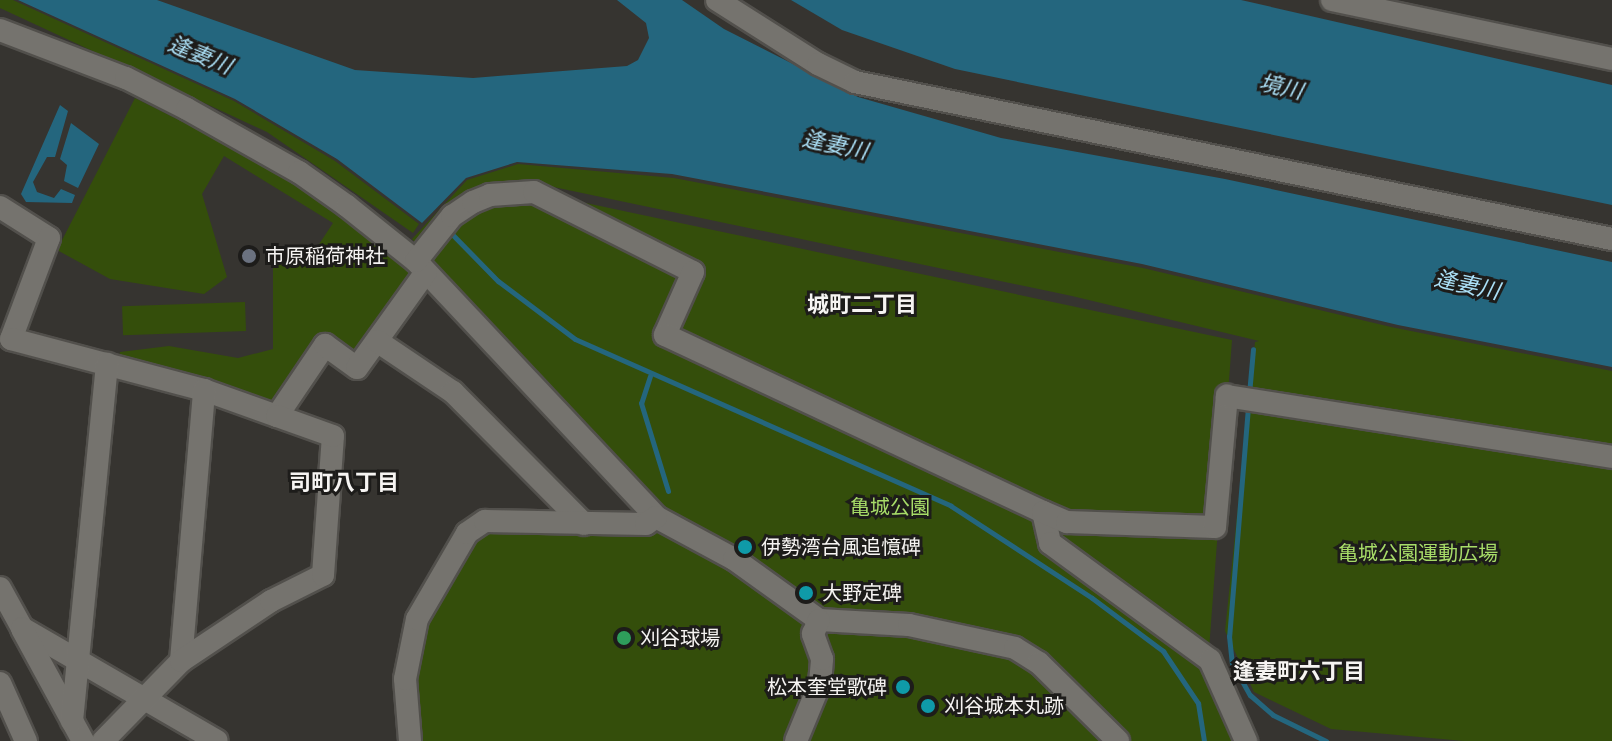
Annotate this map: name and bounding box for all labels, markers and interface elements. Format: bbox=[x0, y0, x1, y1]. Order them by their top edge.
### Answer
water label: 逢妻川 bbox=[164, 30, 236, 80]
water label: 境川 bbox=[1257, 69, 1305, 105]
water label: 逢妻川 bbox=[800, 125, 870, 165]
place label: 市原稲荷神社 bbox=[265, 244, 385, 268]
marker: 市原稲荷神社 bbox=[240, 247, 258, 265]
water label: 逢妻川 bbox=[1432, 265, 1502, 305]
district label: 城町二丁目 bbox=[807, 292, 917, 318]
district label: 司町八丁目 bbox=[289, 470, 399, 496]
park label: 亀城公園 bbox=[850, 495, 930, 519]
place label: 伊勢湾台風追憶碑 bbox=[761, 535, 921, 559]
marker: 伊勢湾台風追憶碑 bbox=[736, 538, 754, 556]
park label: 亀城公園運動広場 bbox=[1338, 541, 1498, 565]
place label: 大野定碑 bbox=[822, 581, 902, 605]
marker: 大野定碑 bbox=[797, 584, 815, 602]
place label: 刈谷球場 bbox=[640, 626, 720, 650]
marker: 刈谷球場 bbox=[615, 629, 633, 647]
district label: 逢妻町六丁目 bbox=[1233, 659, 1365, 685]
place label: 松本奎堂歌碑 bbox=[767, 675, 887, 699]
marker: 松本奎堂歌碑 bbox=[894, 678, 912, 696]
place label: 刈谷城本丸跡 bbox=[944, 694, 1064, 718]
marker: 刈谷城本丸跡 bbox=[919, 697, 937, 715]

